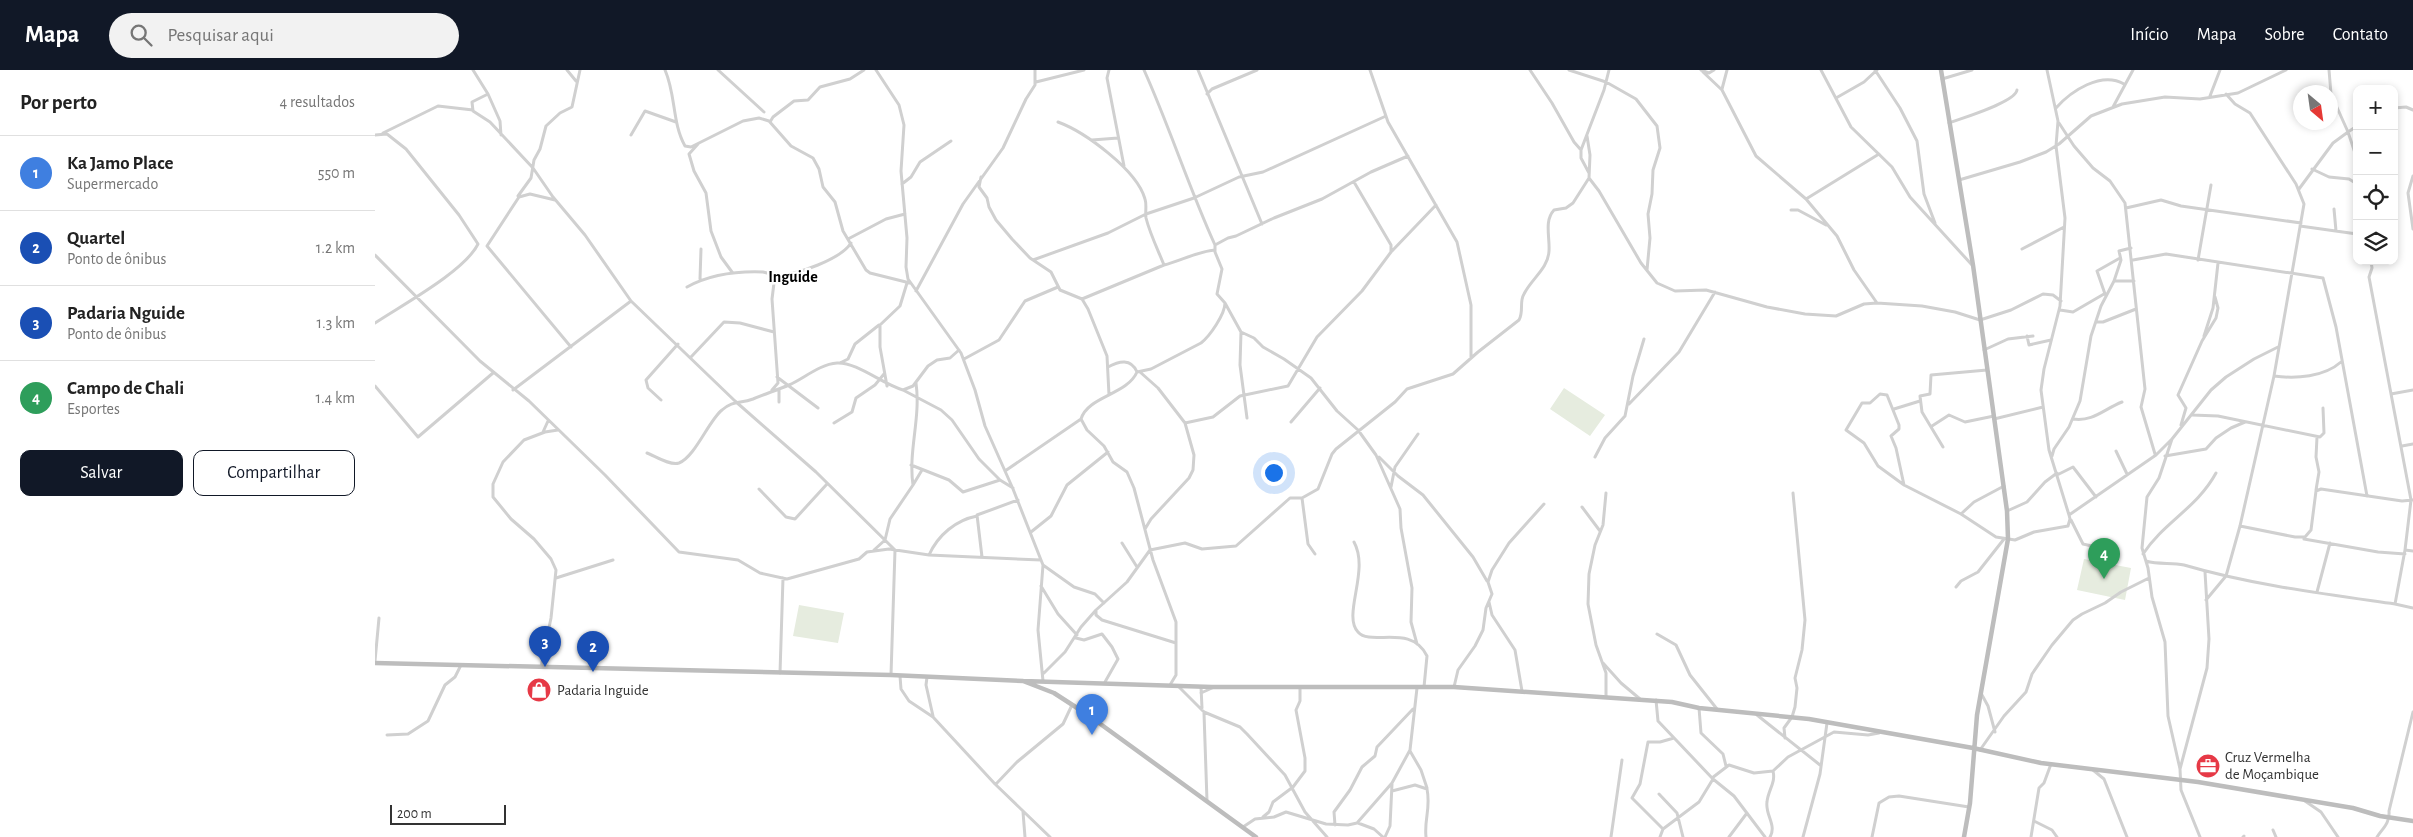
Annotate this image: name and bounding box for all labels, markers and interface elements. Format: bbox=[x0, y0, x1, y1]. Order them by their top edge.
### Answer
search box bbox=[109, 13, 459, 58]
icon: search bbox=[127, 21, 155, 49]
text: Mapa bbox=[25, 23, 79, 47]
text: Pesquisar aqui bbox=[167, 26, 274, 45]
text: Início bbox=[2130, 26, 2169, 44]
text: Mapa bbox=[2197, 26, 2237, 44]
text: Sobre bbox=[2265, 26, 2305, 44]
text: Contato bbox=[2333, 26, 2388, 44]
north arrow bbox=[2293, 85, 2338, 130]
map controls bbox=[2353, 85, 2398, 265]
button: + bbox=[2353, 85, 2398, 130]
text: Por perto bbox=[20, 92, 97, 113]
text: 4 resultados bbox=[280, 94, 355, 110]
button: − bbox=[2353, 130, 2398, 175]
text: Ka Jamo Place bbox=[67, 154, 174, 173]
text: 1 bbox=[33, 165, 39, 181]
text: 550 m bbox=[318, 165, 355, 181]
button: locate bbox=[2353, 175, 2398, 220]
text: Supermercado bbox=[67, 176, 158, 192]
button: layers bbox=[2353, 220, 2398, 265]
text: Quartel bbox=[67, 229, 125, 248]
text: 2 bbox=[32, 240, 40, 256]
text: 1.2 km bbox=[316, 240, 355, 256]
text: Ponto de ônibus bbox=[67, 251, 166, 267]
district label: Inguide bbox=[768, 269, 818, 285]
text: Padaria Nguide bbox=[67, 304, 185, 323]
text: 3 bbox=[33, 315, 39, 331]
text: 1.3 km bbox=[317, 315, 355, 331]
text: Ponto de ônibus bbox=[67, 326, 166, 342]
text: Campo de Chali bbox=[67, 379, 184, 398]
text: 4 bbox=[32, 390, 40, 406]
text: 1.4 km bbox=[315, 390, 355, 406]
text: Esportes bbox=[67, 401, 120, 417]
button: Salvar bbox=[20, 450, 183, 496]
button: Compartilhar bbox=[193, 450, 355, 496]
your location bbox=[1261, 460, 1287, 486]
pin: 4 bbox=[2088, 538, 2120, 579]
pin: 3 bbox=[529, 626, 561, 667]
pin: 2 bbox=[577, 631, 609, 672]
shop icon: Padaria Inguide bbox=[526, 677, 552, 703]
place label: Padaria Inguide bbox=[557, 683, 649, 698]
pin: 1 bbox=[1076, 694, 1108, 735]
place label: Cruz Vermelha de Moçambique bbox=[2225, 750, 2319, 782]
office icon: Cruz Vermelha de Moçambique bbox=[2195, 753, 2221, 779]
scale bar bbox=[390, 802, 506, 825]
text: 200 m bbox=[397, 807, 432, 821]

